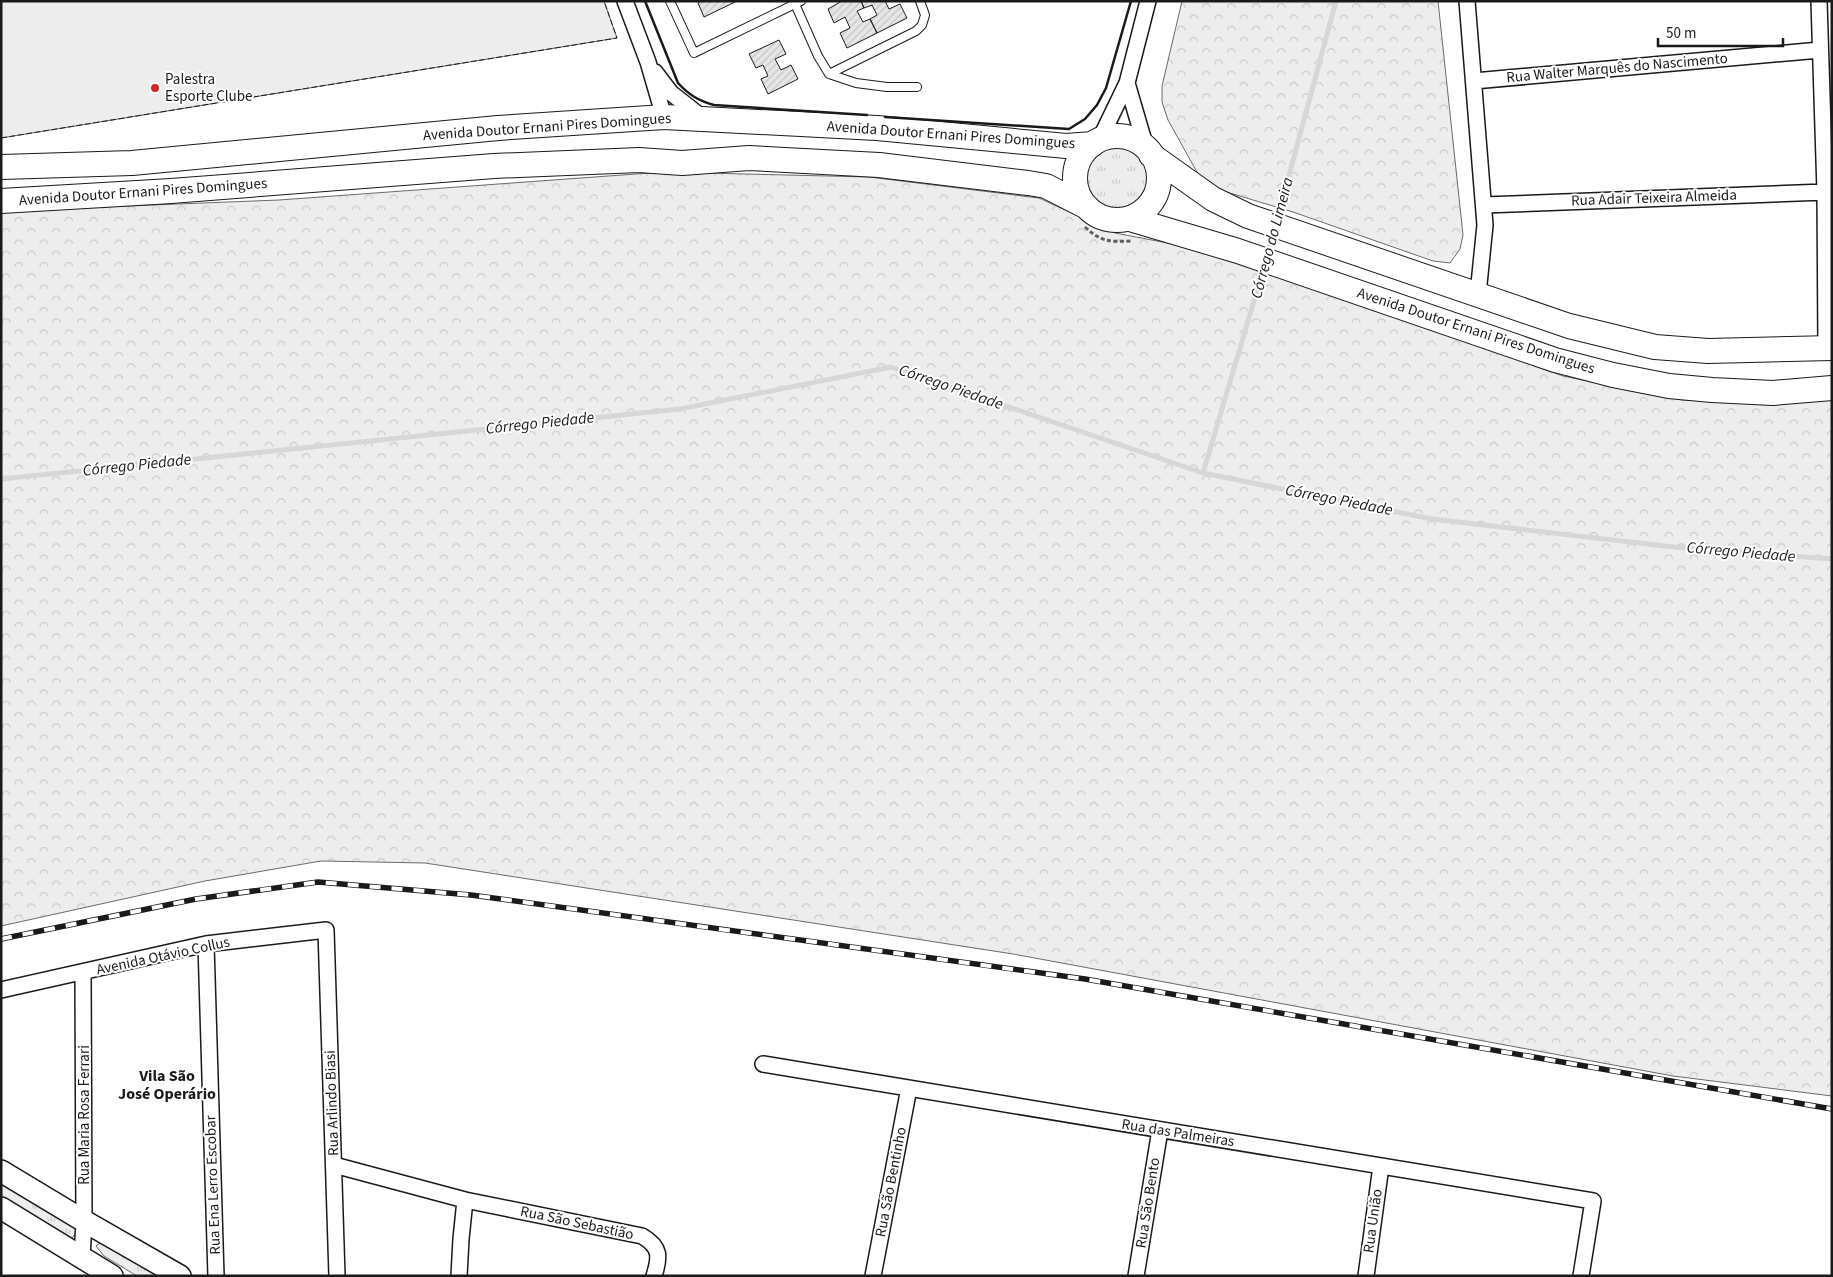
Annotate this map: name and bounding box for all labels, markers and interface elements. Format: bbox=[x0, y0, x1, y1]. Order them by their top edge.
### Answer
scale bar bbox=[1658, 15, 1783, 47]
text: 50 m bbox=[1666, 23, 1696, 44]
street label: Rua Walter Marquês do Nascimento bbox=[1505, 48, 1729, 88]
place label: Palestra Esporte Clube bbox=[165, 69, 252, 107]
marker: Palestra Esporte Clube bbox=[149, 82, 161, 94]
street label: Avenida Doutor Ernani Pires Domingues bbox=[422, 108, 672, 146]
street label: Avenida Doutor Ernani Pires Domingues bbox=[826, 116, 1076, 154]
street label: Avenida Doutor Ernani Pires Domingues bbox=[18, 173, 268, 211]
water label: Córrego do Limeira bbox=[1245, 175, 1299, 301]
street label: Rua Adair Teixeira Almeida bbox=[1571, 185, 1737, 211]
street label: Avenida Doutor Ernani Pires Domingues bbox=[1354, 283, 1598, 379]
water label: Córrego Piedade bbox=[896, 359, 1006, 415]
water label: Córrego Piedade bbox=[485, 406, 596, 440]
water label: Córrego Piedade bbox=[82, 448, 193, 482]
water label: Córrego Piedade bbox=[1283, 479, 1395, 521]
water label: Córrego Piedade bbox=[1686, 536, 1797, 568]
street label: Avenida Otávio Collus bbox=[94, 932, 232, 980]
street label: Rua Maria Rosa Ferrari bbox=[74, 1045, 95, 1185]
street label: Rua Arlindo Biasi bbox=[320, 1050, 344, 1156]
district label: Vila São José Operário bbox=[118, 1065, 216, 1105]
street label: Rua Ena Lerro Escobar bbox=[200, 1114, 226, 1255]
street label: Rua das Palmeiras bbox=[1120, 1114, 1236, 1152]
street label: Rua São Bentinho bbox=[870, 1125, 912, 1239]
street label: Rua São Bento bbox=[1130, 1156, 1166, 1250]
street label: Rua União bbox=[1358, 1188, 1388, 1254]
street label: Rua São Sebastião bbox=[518, 1201, 636, 1245]

